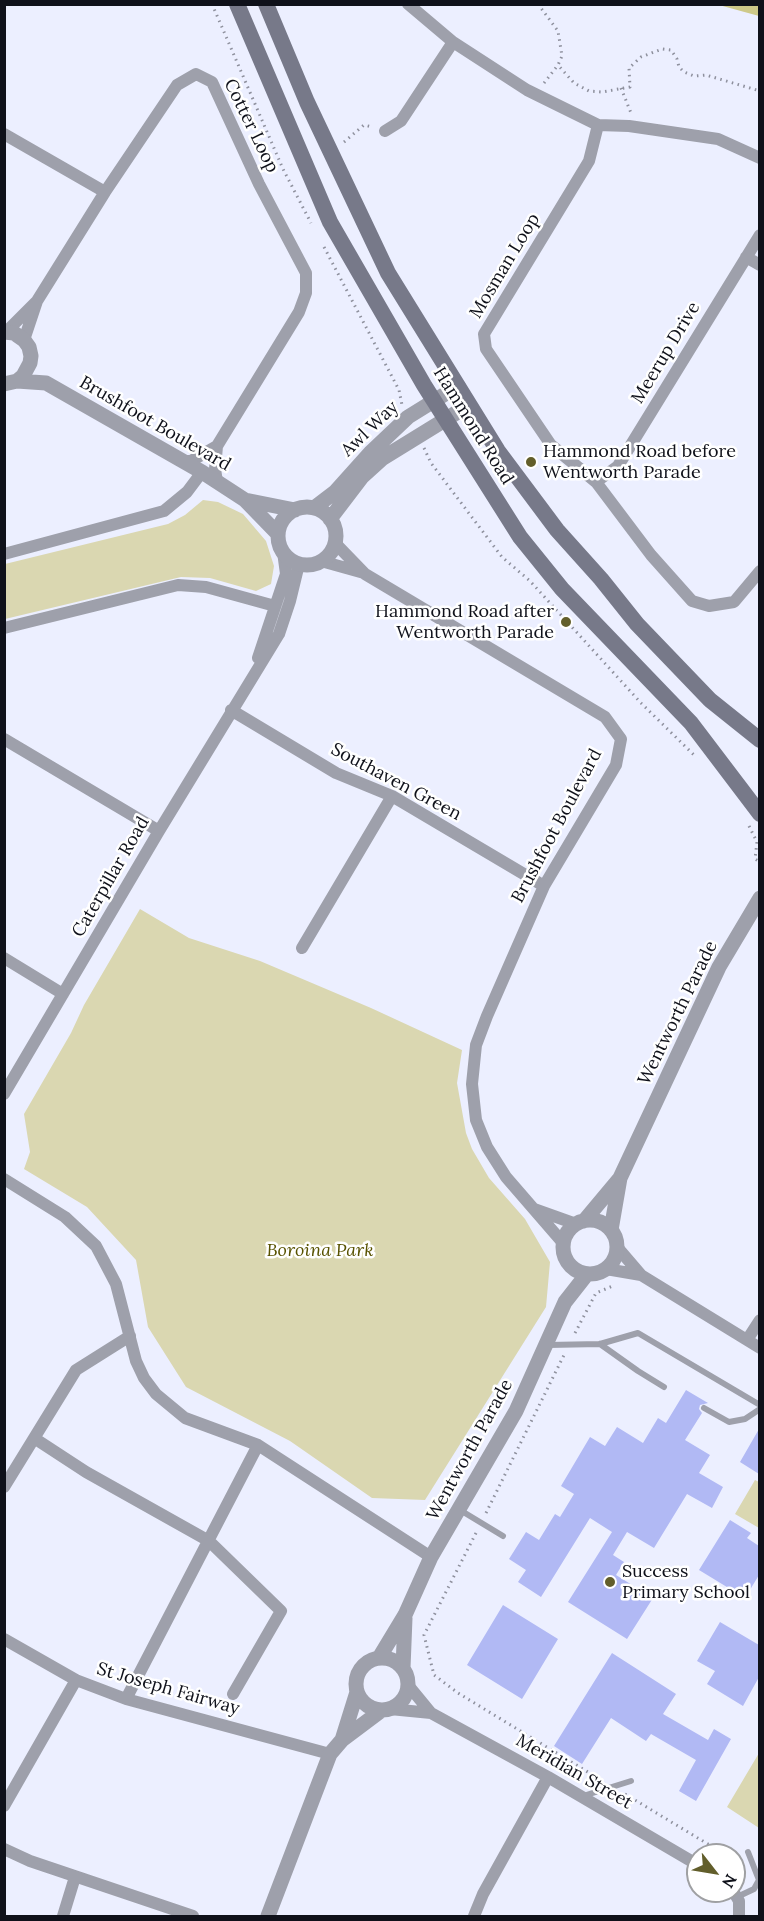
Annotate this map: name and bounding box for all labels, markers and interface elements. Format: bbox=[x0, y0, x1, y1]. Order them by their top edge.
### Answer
street label: Cotter Loop bbox=[219, 76, 283, 176]
street label: Mosman Loop bbox=[465, 210, 545, 322]
street label: Meerup Drive bbox=[627, 298, 705, 408]
street label: Hammond Road bbox=[428, 363, 518, 489]
street label: Brushfoot Boulevard bbox=[76, 372, 234, 476]
street label: Awl Way bbox=[337, 397, 403, 461]
place label: Hammond Road before Wentworth Parade bbox=[543, 441, 736, 484]
marker: Hammond Road before Wentworth Parade bbox=[524, 455, 538, 469]
place label: Hammond Road after Wentworth Parade bbox=[375, 601, 554, 644]
marker: Hammond Road after Wentworth Parade bbox=[559, 615, 573, 629]
street label: Southaven Green bbox=[327, 739, 465, 825]
street label: Brushfoot Boulevard bbox=[507, 745, 607, 907]
street label: Caterpillar Road bbox=[68, 813, 154, 941]
street label: Wentworth Parade bbox=[634, 937, 722, 1089]
park label: Boroina Park bbox=[266, 1240, 374, 1262]
street label: Wentworth Parade bbox=[422, 1376, 518, 1524]
place label: Success Primary School bbox=[622, 1561, 750, 1604]
marker: Success Primary School bbox=[603, 1575, 617, 1589]
street label: St Joseph Fairway bbox=[94, 1658, 242, 1720]
street label: Meridian Street bbox=[512, 1730, 636, 1814]
north arrow bbox=[686, 1843, 746, 1903]
text: N bbox=[718, 1871, 741, 1892]

